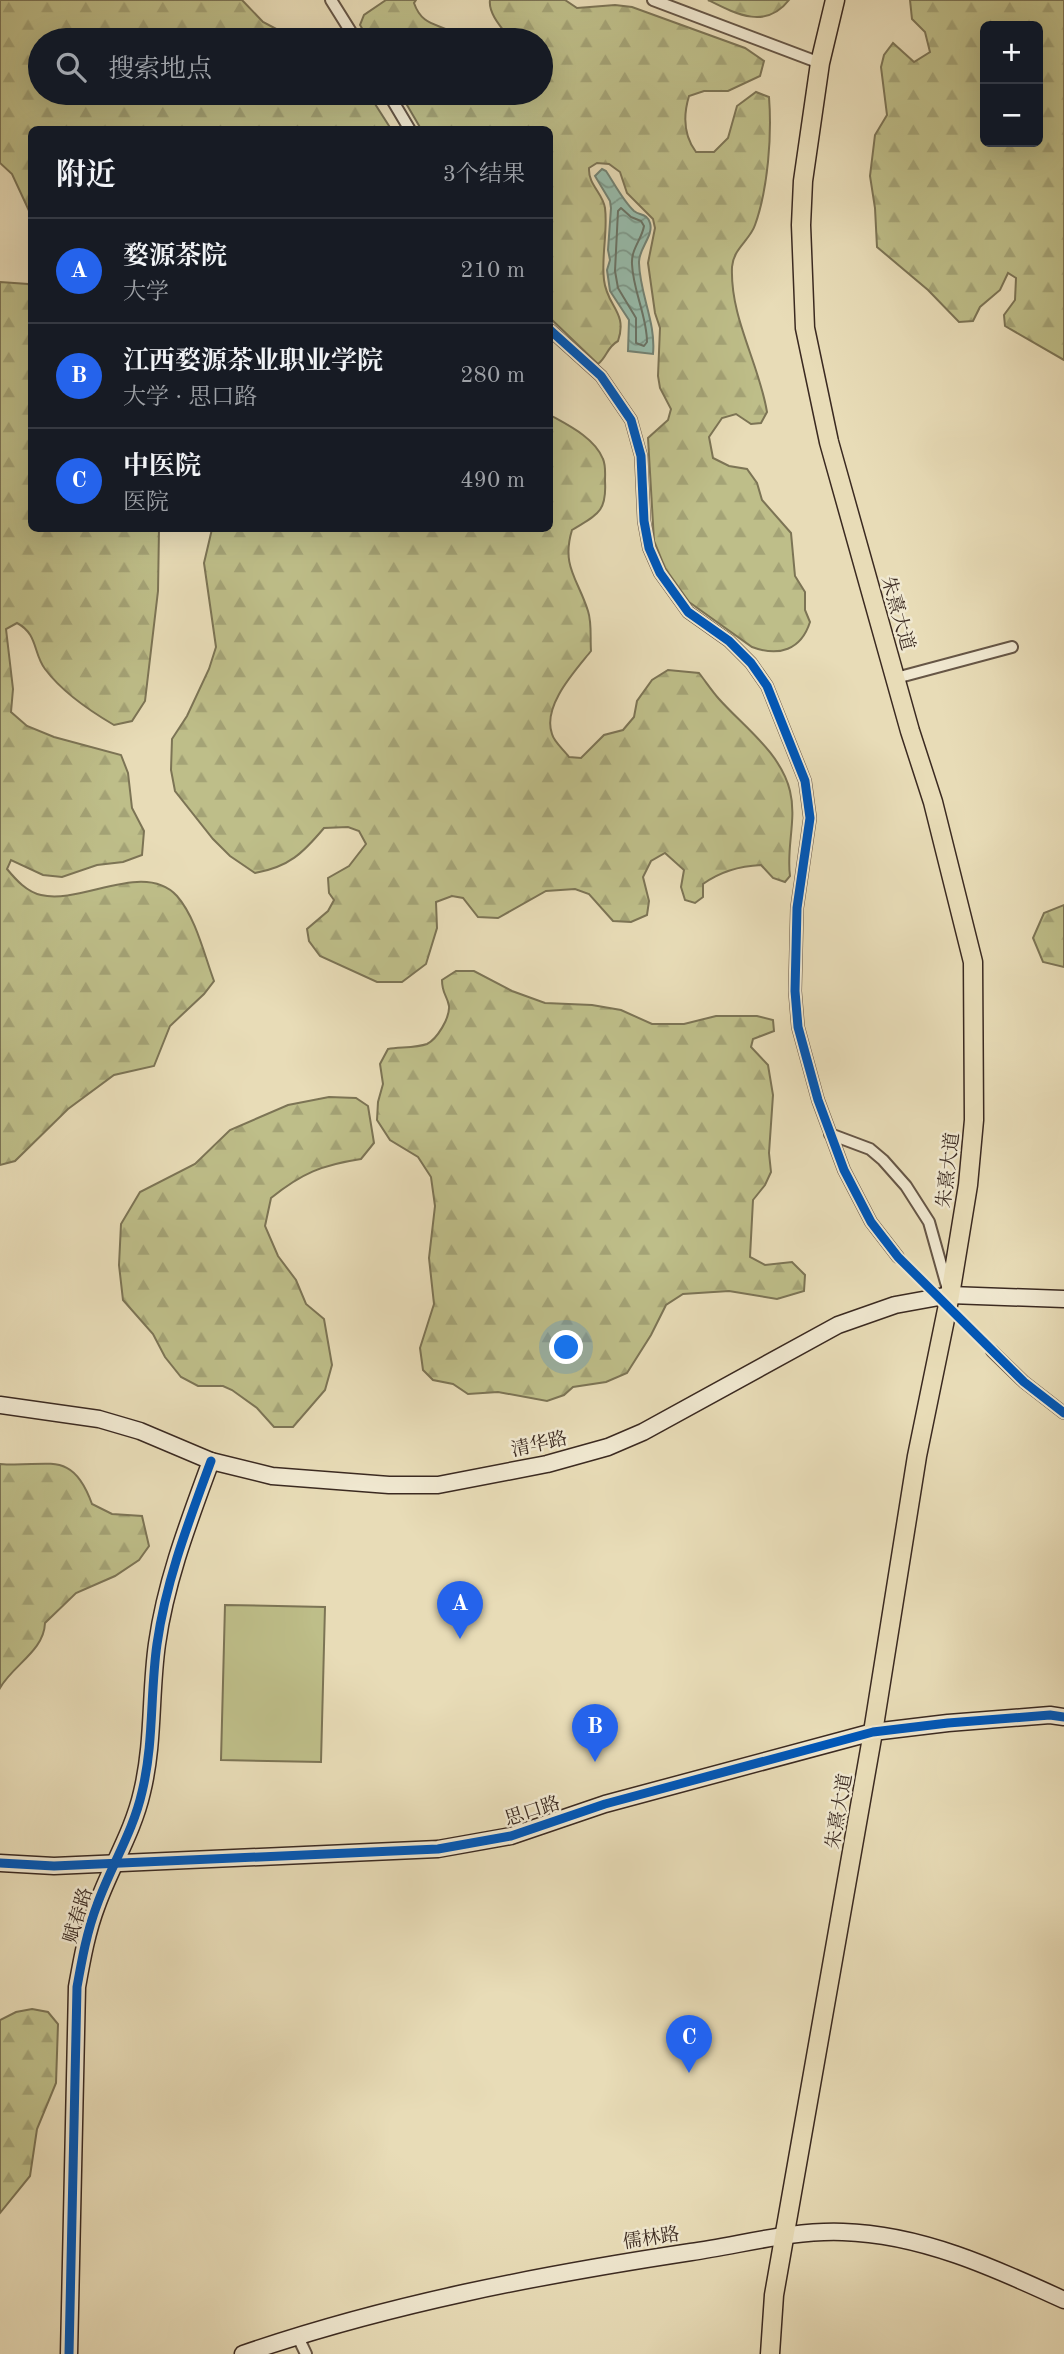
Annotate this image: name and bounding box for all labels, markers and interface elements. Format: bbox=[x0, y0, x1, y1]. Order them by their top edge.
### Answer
map controls bbox=[980, 21, 1043, 147]
button: + bbox=[980, 21, 1043, 84]
search box bbox=[28, 28, 553, 105]
icon: search bbox=[52, 48, 90, 86]
text: 搜索地点 bbox=[108, 57, 212, 83]
button: − bbox=[980, 84, 1043, 147]
text: 附近 bbox=[56, 161, 116, 191]
text: 3个结果 bbox=[443, 163, 525, 186]
text: 婺源茶院 bbox=[123, 244, 227, 270]
text: A bbox=[70, 259, 88, 282]
text: 210 m bbox=[460, 259, 525, 282]
text: 大学 bbox=[123, 281, 169, 304]
text: 江西婺源茶业职业学院 bbox=[123, 349, 383, 375]
text: B bbox=[71, 364, 87, 387]
text: 280 m bbox=[460, 364, 525, 387]
text: 大学 · 思口路 bbox=[123, 386, 257, 409]
text: 中医院 bbox=[123, 454, 201, 480]
text: C bbox=[71, 469, 87, 492]
text: 490 m bbox=[460, 469, 525, 492]
text: 医院 bbox=[123, 491, 169, 514]
street label: 朱熹大道 bbox=[877, 574, 919, 653]
street label: 朱熹大道 bbox=[932, 1131, 964, 1209]
your location bbox=[549, 1330, 583, 1364]
street label: 清华路 bbox=[509, 1428, 569, 1461]
pin: A bbox=[437, 1581, 483, 1639]
pin: B bbox=[572, 1704, 618, 1762]
street label: 朱熹大道 bbox=[822, 1772, 856, 1851]
street label: 思口路 bbox=[502, 1793, 563, 1830]
street label: 赋春路 bbox=[59, 1885, 97, 1946]
pin: C bbox=[666, 2015, 712, 2073]
street label: 儒林路 bbox=[621, 2224, 681, 2253]

